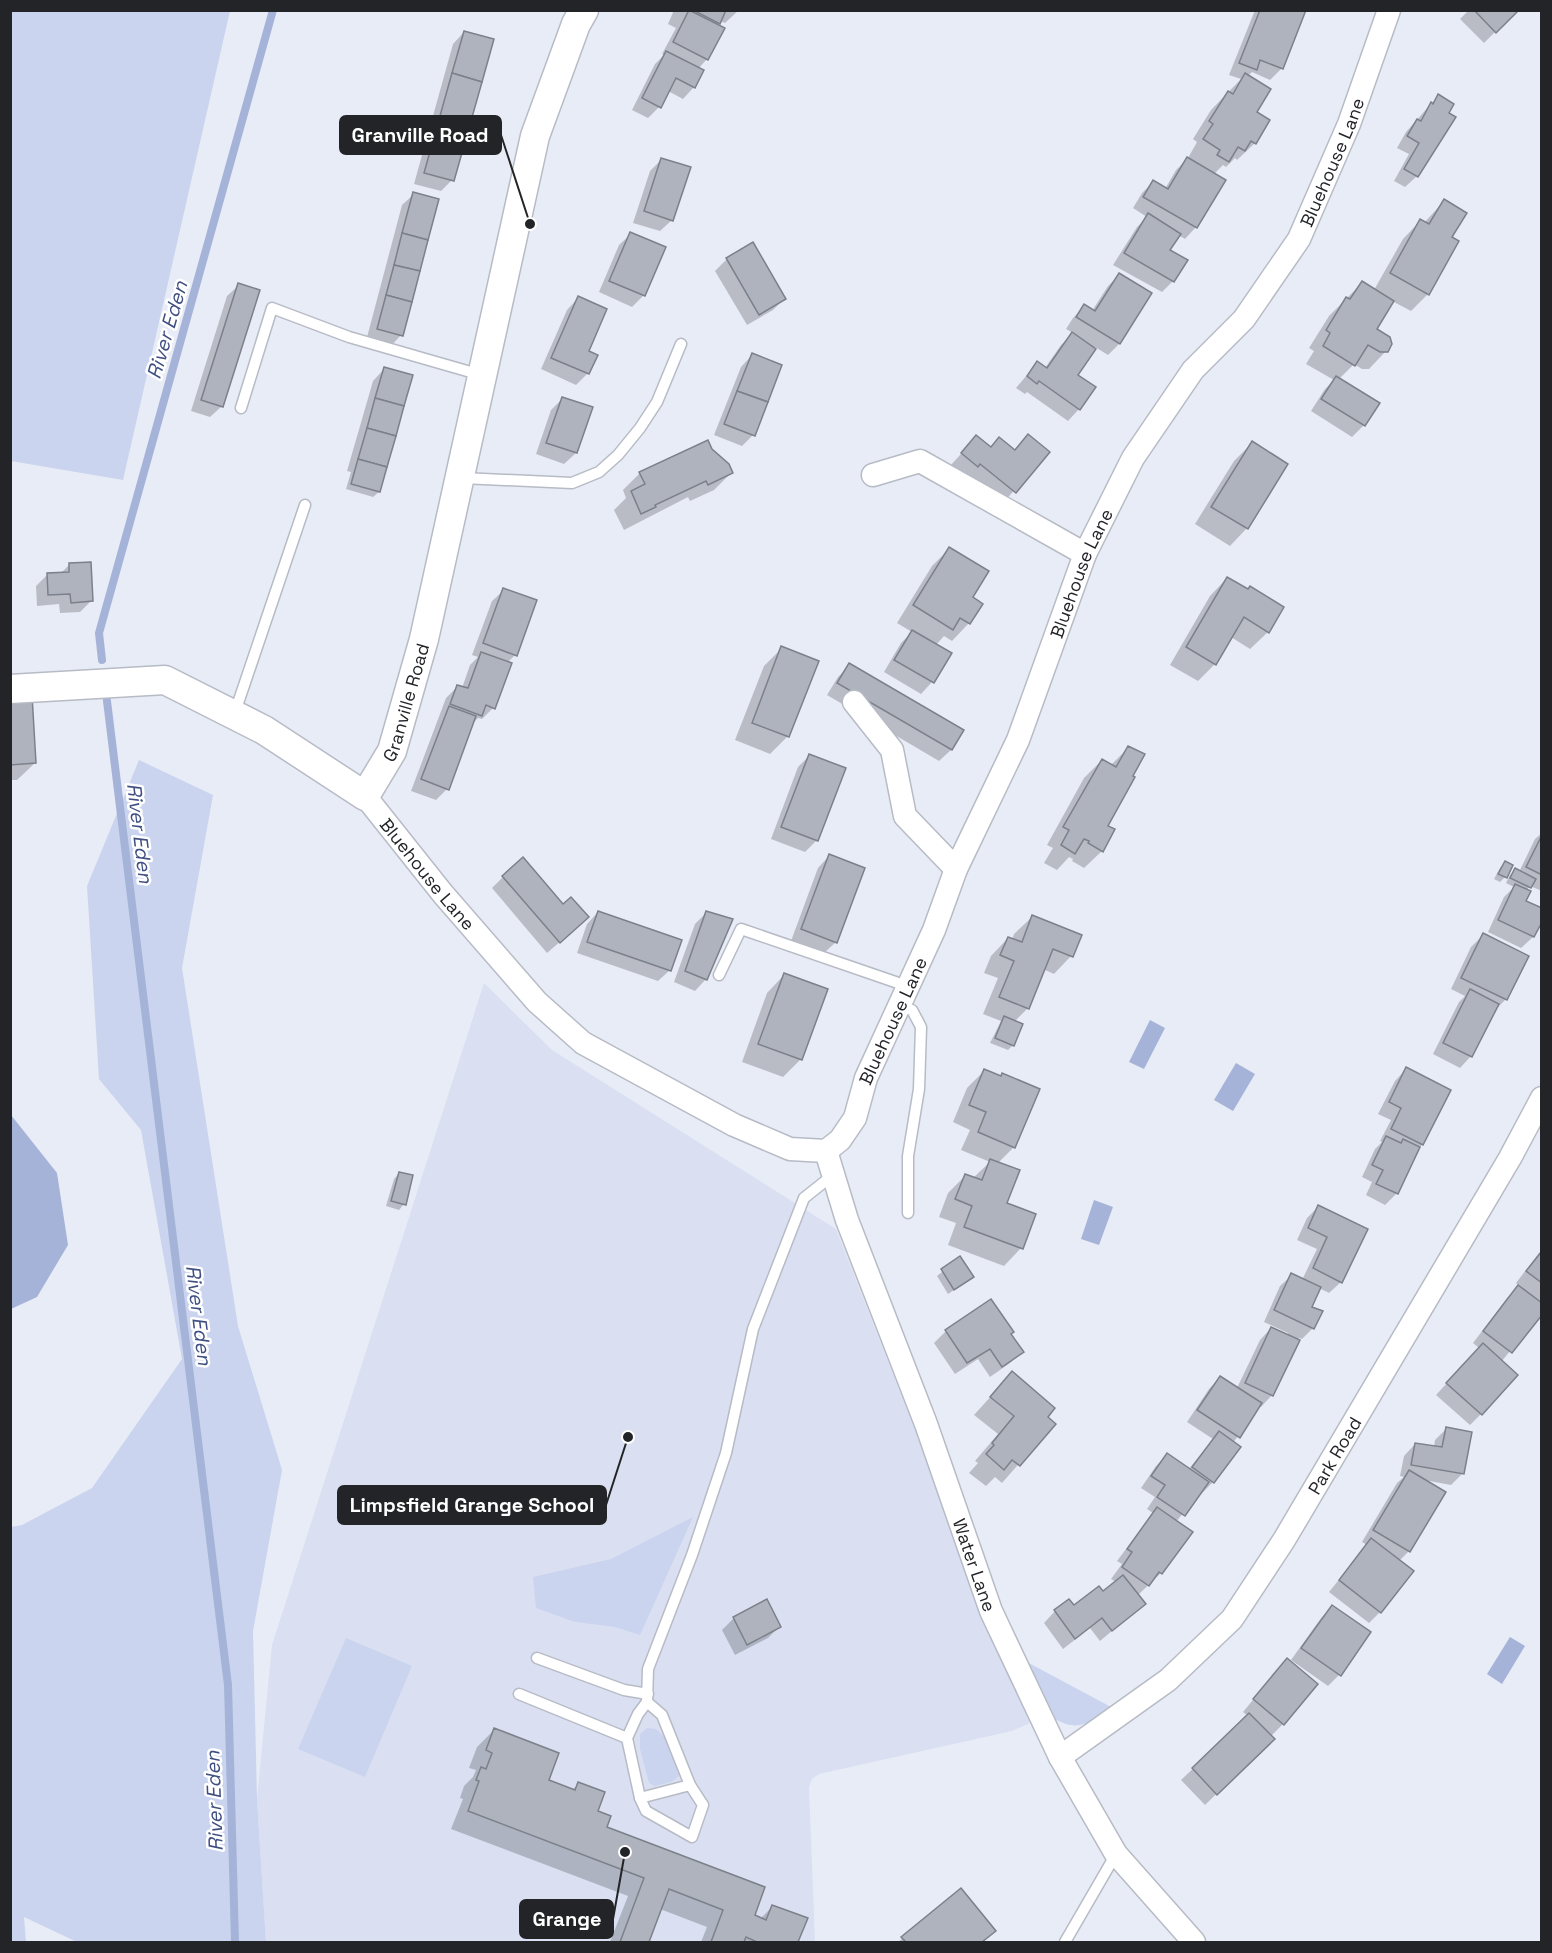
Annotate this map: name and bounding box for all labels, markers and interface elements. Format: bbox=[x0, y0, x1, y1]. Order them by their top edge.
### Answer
street label: Bluehouse Lane bbox=[1294, 95, 1369, 230]
callout: Granville Road bbox=[340, 116, 501, 154]
text: Granville Road bbox=[351, 122, 489, 148]
water label: River Eden bbox=[141, 277, 194, 382]
street label: Bluehouse Lane bbox=[1044, 504, 1117, 641]
street label: Granville Road bbox=[377, 640, 434, 766]
water label: River Eden bbox=[121, 781, 159, 885]
street label: Bluehouse Lane bbox=[375, 813, 480, 935]
street label: Bluehouse Lane bbox=[853, 953, 932, 1088]
water label: River Eden bbox=[180, 1263, 218, 1367]
street label: Park Road bbox=[1302, 1412, 1366, 1498]
callout: Limpsfield Grange School bbox=[338, 1486, 606, 1524]
text: Limpsfield Grange School bbox=[350, 1492, 594, 1518]
street label: Water Lane bbox=[948, 1515, 1002, 1615]
water label: River Eden bbox=[199, 1750, 229, 1852]
callout: Grange bbox=[520, 1900, 613, 1938]
text: Grange bbox=[532, 1906, 602, 1932]

